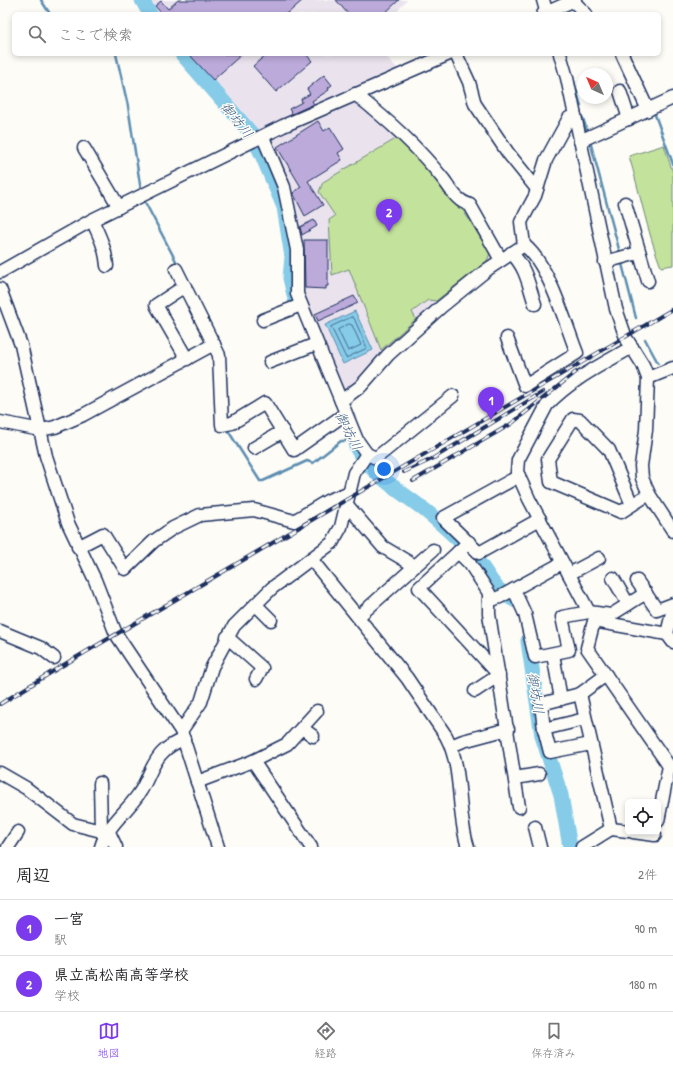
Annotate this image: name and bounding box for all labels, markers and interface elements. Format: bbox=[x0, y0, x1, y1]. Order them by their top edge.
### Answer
search box bbox=[12, 12, 661, 56]
icon: search bbox=[26, 23, 48, 45]
text: ここで検索 bbox=[58, 24, 133, 45]
north arrow bbox=[577, 68, 613, 104]
water label: 御坊川 bbox=[217, 97, 258, 142]
pin: 2 bbox=[376, 199, 402, 232]
pin: 1 bbox=[478, 387, 504, 420]
water label: 御坊川 bbox=[331, 408, 367, 454]
your location bbox=[374, 459, 394, 479]
water label: 御坊川 bbox=[524, 671, 549, 715]
map controls bbox=[625, 799, 661, 835]
button: locate bbox=[625, 799, 661, 835]
text: 周辺 bbox=[16, 863, 50, 886]
text: 2件 bbox=[638, 865, 657, 883]
text: 一宮 bbox=[54, 908, 84, 929]
text: 1 bbox=[27, 919, 31, 937]
text: 90 m bbox=[635, 919, 657, 937]
text: 駅 bbox=[54, 930, 67, 948]
text: 県立高松南高等学校 bbox=[54, 964, 189, 985]
text: 2 bbox=[26, 975, 32, 993]
text: 180 m bbox=[629, 975, 657, 993]
text: 学校 bbox=[54, 986, 80, 1004]
tab: 地図 bbox=[98, 1020, 120, 1060]
tab: 経路 bbox=[315, 1020, 337, 1060]
tab: 保存済み bbox=[532, 1020, 576, 1060]

